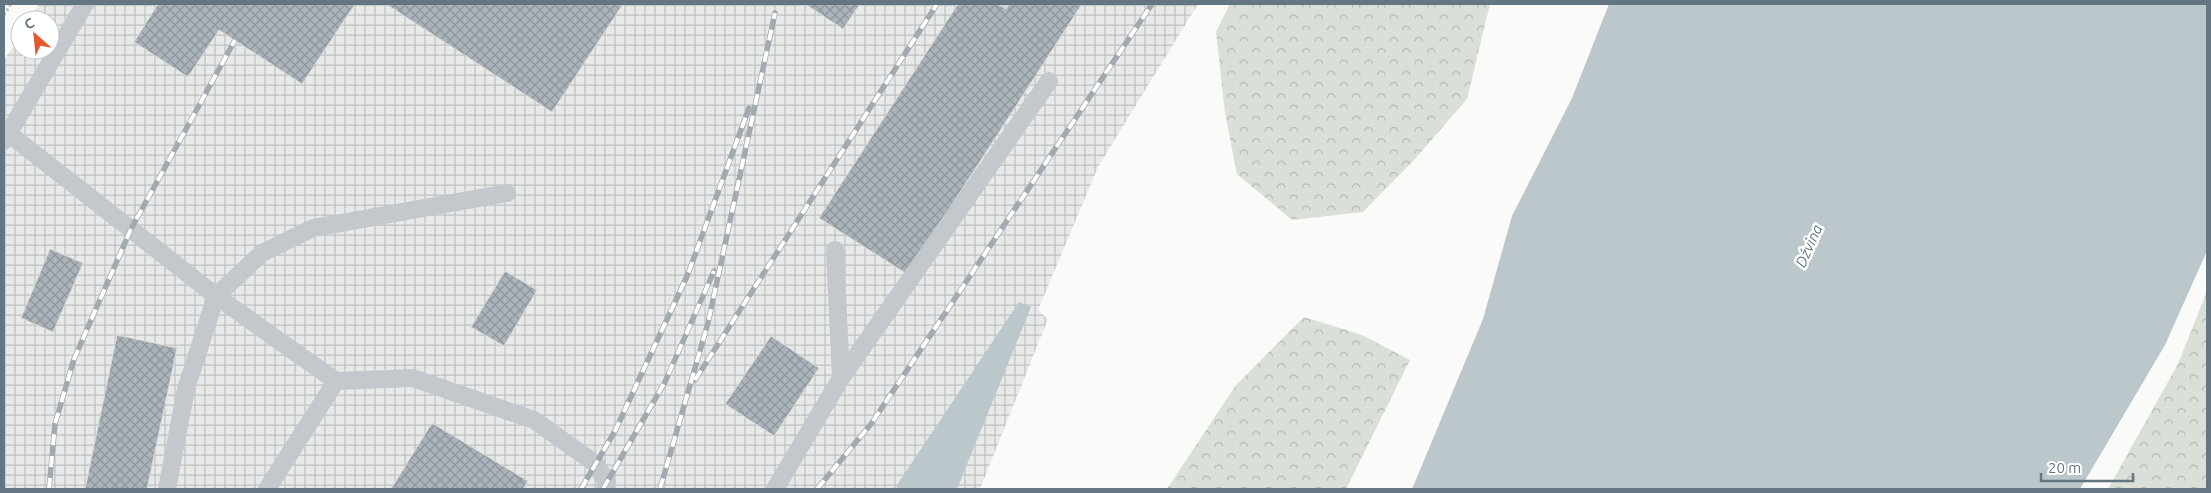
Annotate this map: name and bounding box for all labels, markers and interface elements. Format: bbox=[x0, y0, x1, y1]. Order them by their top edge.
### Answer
north arrow bbox=[10, 10, 60, 60]
text: С bbox=[21, 14, 37, 33]
water label: Dźvina bbox=[1792, 222, 1825, 270]
scale bar bbox=[2041, 450, 2134, 482]
text: 20 m bbox=[2048, 459, 2081, 476]

